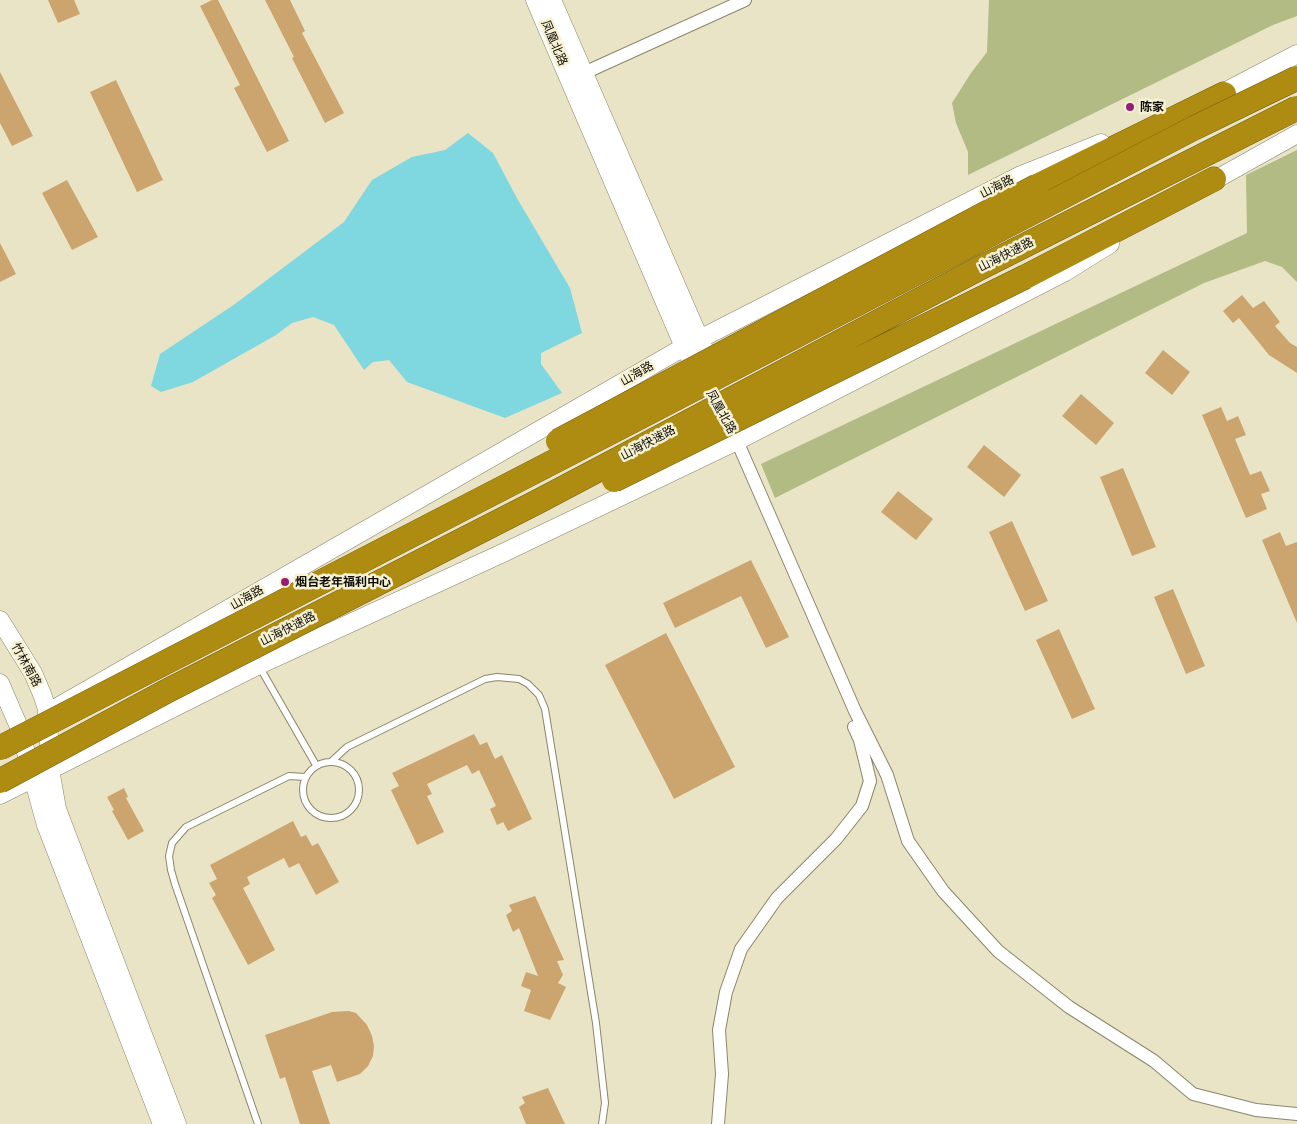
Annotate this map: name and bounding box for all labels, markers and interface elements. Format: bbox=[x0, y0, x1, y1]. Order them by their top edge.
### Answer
street label: 凤凰北路 bbox=[538, 18, 570, 68]
place label: 陈家 bbox=[1140, 100, 1164, 114]
marker: 陈家 bbox=[1124, 101, 1136, 113]
street label: 山海路 bbox=[978, 172, 1016, 202]
street label: 山海快速路 bbox=[976, 235, 1036, 275]
street label: 山海路 bbox=[618, 359, 656, 389]
street label: 凤凰北路 bbox=[703, 388, 739, 436]
street label: 山海快速路 bbox=[618, 423, 678, 463]
place label: 烟台老年福利中心 bbox=[295, 575, 391, 589]
marker: 烟台老年福利中心 bbox=[279, 576, 291, 588]
street label: 山海路 bbox=[228, 583, 266, 613]
street label: 山海快速路 bbox=[258, 609, 318, 649]
street label: 竹林南路 bbox=[8, 641, 44, 689]

